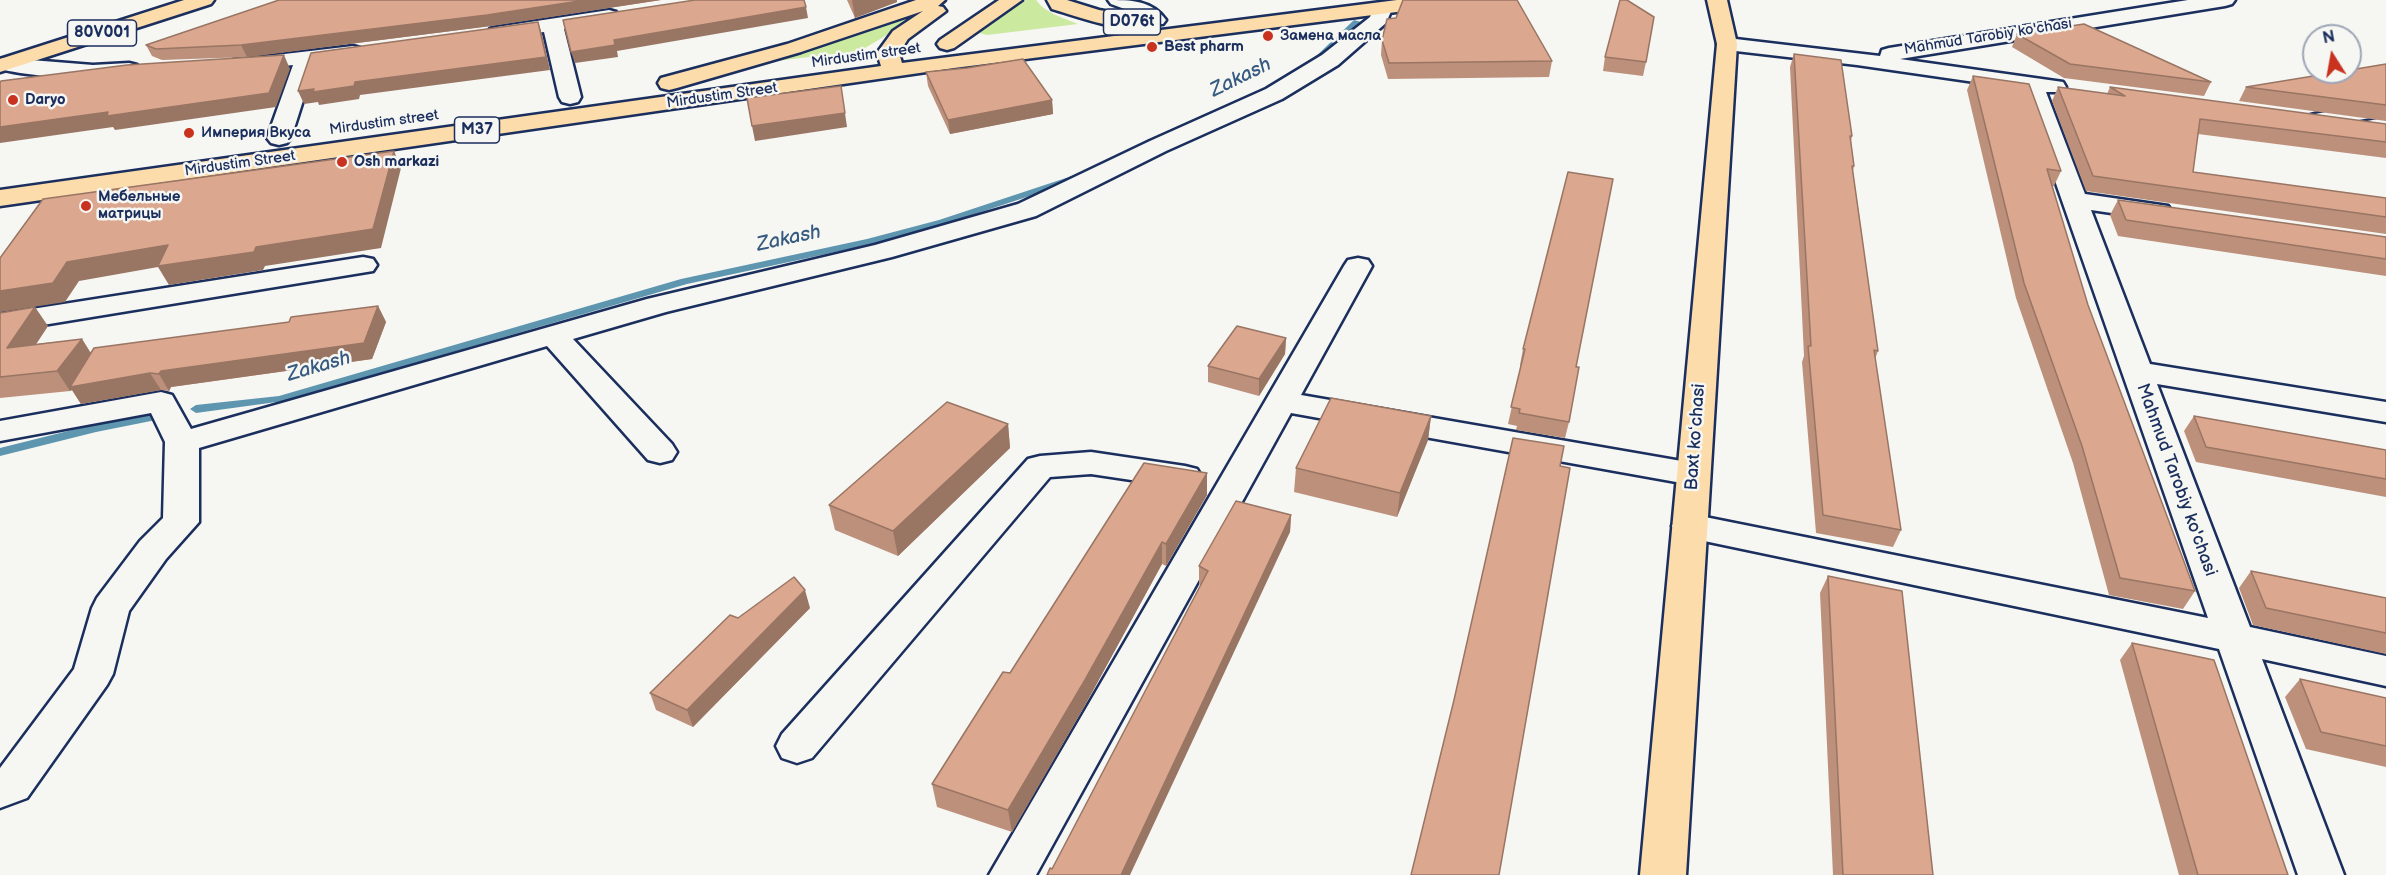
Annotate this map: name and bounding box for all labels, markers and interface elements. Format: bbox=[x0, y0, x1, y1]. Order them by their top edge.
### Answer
road number: D076t bbox=[1104, 9, 1160, 35]
street label: Mahmud Tarobiy ko'chasi bbox=[1903, 15, 2073, 59]
road number: 80V001 bbox=[68, 20, 136, 46]
north arrow bbox=[2302, 24, 2362, 84]
place label: Замена масла bbox=[1280, 27, 1381, 45]
text: N bbox=[2321, 27, 2337, 48]
marker: Замена масла bbox=[1261, 29, 1275, 43]
place label: Best pharm bbox=[1164, 38, 1244, 56]
street label: Mirdustim street bbox=[810, 39, 922, 73]
marker: Best pharm bbox=[1145, 40, 1159, 54]
water label: Zakash bbox=[1207, 53, 1275, 103]
street label: Mirdustim Street bbox=[665, 79, 779, 113]
place label: Daryo bbox=[25, 91, 66, 109]
marker: Daryo bbox=[6, 93, 20, 107]
street label: Mirdustim street bbox=[328, 106, 440, 140]
road number: M37 bbox=[454, 117, 500, 143]
place label: Империя Вкуса bbox=[201, 124, 311, 142]
marker: Империя Вкуса bbox=[182, 126, 196, 140]
street label: Mirdustim Street bbox=[183, 147, 297, 181]
place label: Osh markazi bbox=[354, 153, 439, 171]
marker: Osh markazi bbox=[335, 155, 349, 169]
place label: Мебельные матрицы bbox=[98, 188, 180, 223]
marker: Мебельные матрицы bbox=[79, 199, 93, 213]
water label: Zakash bbox=[755, 221, 823, 257]
water label: Zakash bbox=[284, 347, 354, 387]
street label: Mahmud Tarobiy ko'chasi bbox=[2131, 381, 2221, 579]
street label: Baxt koʻchasi bbox=[1681, 383, 1711, 491]

